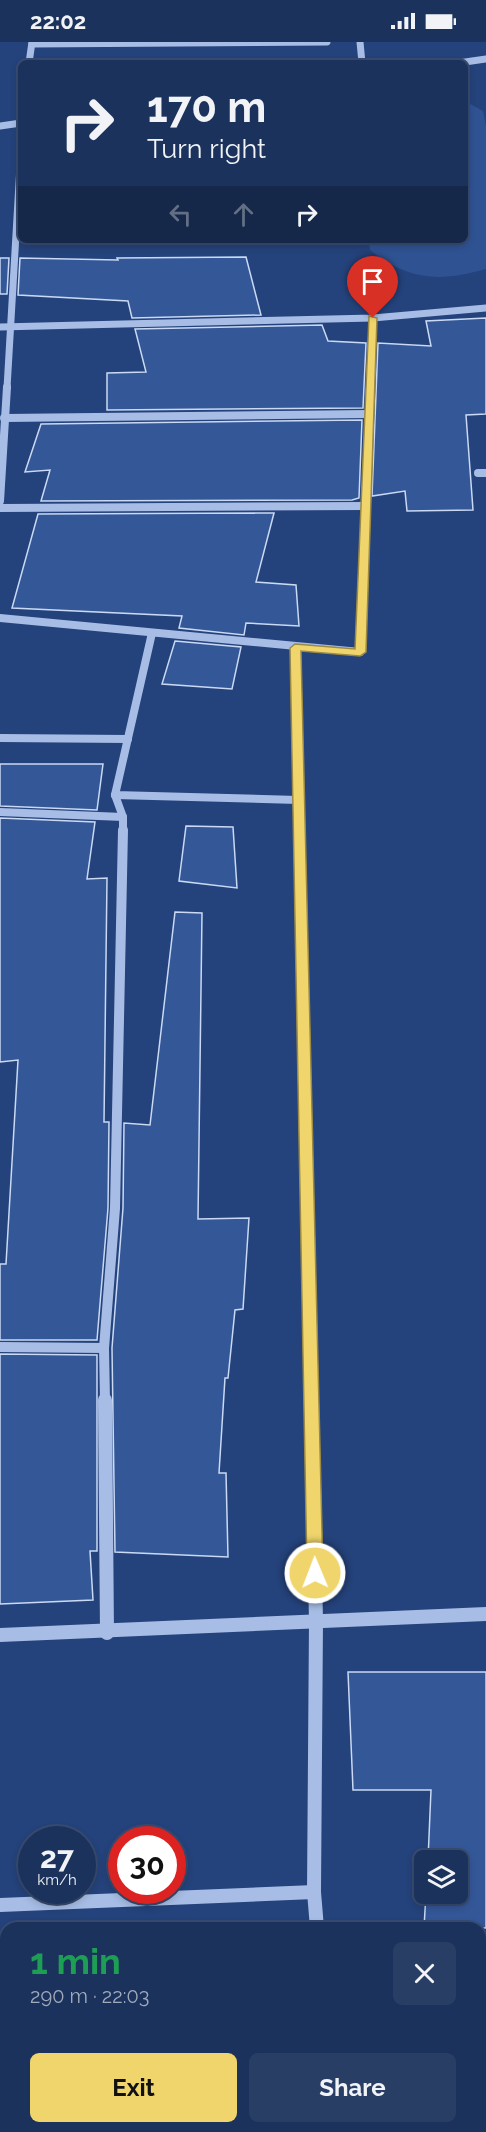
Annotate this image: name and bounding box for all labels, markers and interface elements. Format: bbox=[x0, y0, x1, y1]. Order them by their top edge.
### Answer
text: 22:02 bbox=[30, 8, 86, 34]
text: 170 m bbox=[147, 83, 266, 132]
icon: right bbox=[48, 84, 126, 162]
text: Turn right bbox=[147, 133, 266, 164]
icon: left bbox=[164, 198, 197, 231]
icon: ahead bbox=[227, 198, 260, 231]
icon: right bbox=[290, 198, 323, 231]
pin bbox=[347, 256, 398, 318]
icon: arrive bbox=[356, 265, 389, 298]
position arrow bbox=[283, 1541, 347, 1605]
speed limit sign: 30 bbox=[108, 1826, 186, 1904]
text: 27 bbox=[40, 1840, 74, 1875]
map controls bbox=[414, 1850, 468, 1904]
button: layers bbox=[414, 1850, 468, 1904]
text: km/h bbox=[37, 1871, 77, 1889]
text: 1 min bbox=[30, 1940, 121, 1982]
button: close bbox=[393, 1942, 456, 2005]
text: 290 m · 22:03 bbox=[30, 1984, 149, 2008]
button: Exit bbox=[30, 2053, 237, 2122]
button: Share bbox=[249, 2053, 456, 2122]

